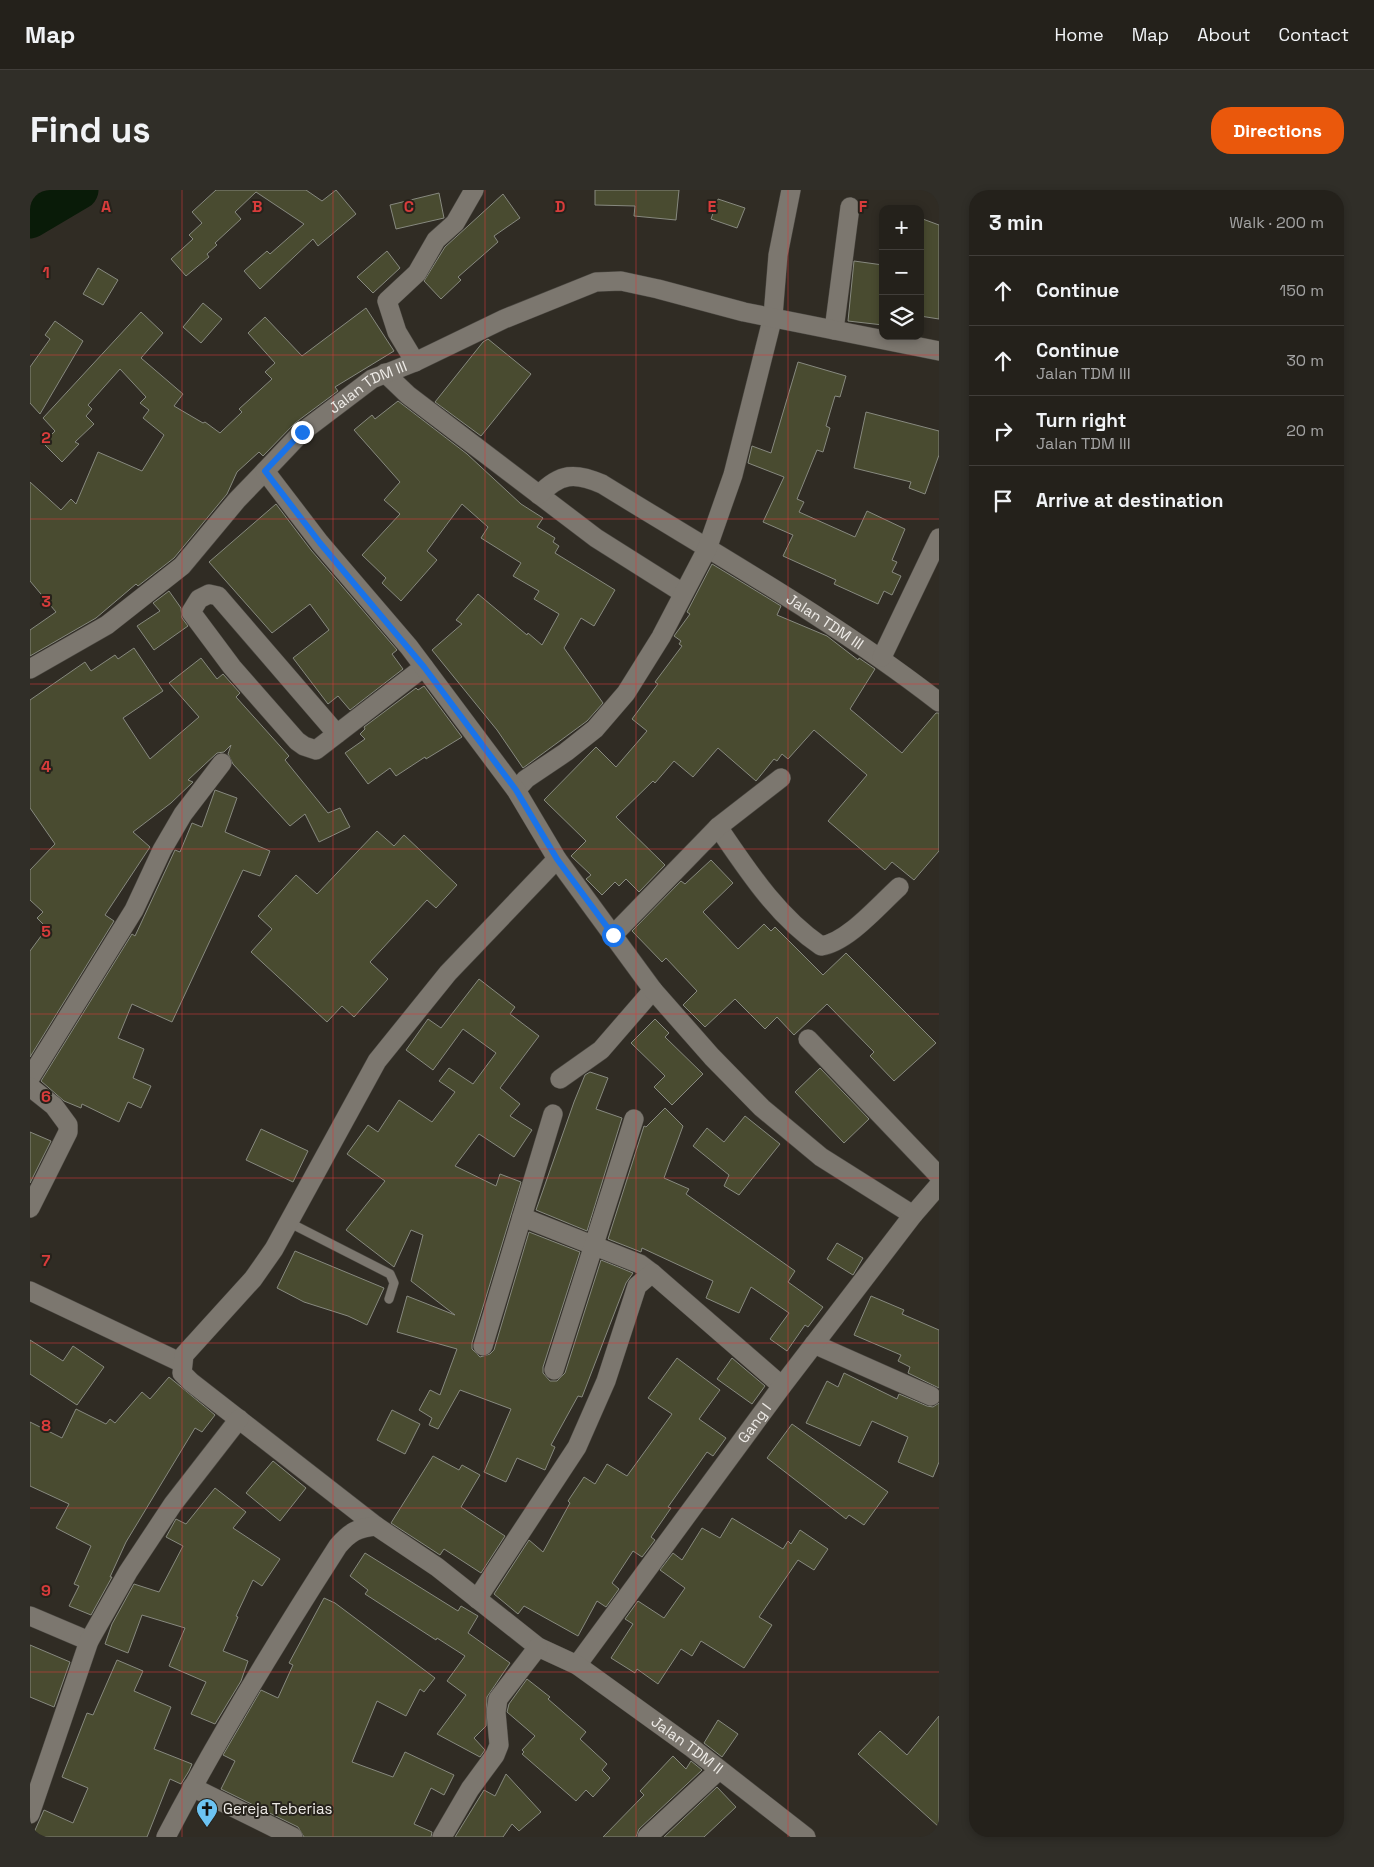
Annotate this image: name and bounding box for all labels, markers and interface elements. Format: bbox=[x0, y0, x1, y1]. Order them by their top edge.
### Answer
text: Map bbox=[25, 19, 75, 50]
text: Home bbox=[1055, 23, 1104, 46]
text: Map bbox=[1132, 23, 1169, 46]
text: About bbox=[1197, 23, 1251, 46]
text: Contact bbox=[1279, 23, 1349, 46]
button: Directions bbox=[1211, 107, 1344, 154]
text: Find us bbox=[30, 108, 151, 152]
text: A bbox=[101, 196, 111, 217]
text: B bbox=[252, 196, 262, 217]
text: C bbox=[404, 196, 414, 217]
text: D bbox=[555, 196, 565, 217]
text: E bbox=[708, 196, 717, 217]
text: F bbox=[859, 196, 868, 217]
map controls bbox=[879, 205, 924, 340]
button: + bbox=[879, 205, 924, 250]
text: 3 min bbox=[989, 209, 1044, 236]
text: Walk · 200 m bbox=[1229, 212, 1324, 233]
button: − bbox=[879, 250, 924, 295]
text: 1 bbox=[42, 262, 50, 283]
icon: ahead bbox=[989, 277, 1017, 305]
text: Continue bbox=[1036, 278, 1119, 303]
text: 150 m bbox=[1280, 280, 1324, 301]
button: layers bbox=[879, 295, 924, 340]
text: Continue bbox=[1036, 338, 1119, 363]
icon: ahead bbox=[989, 347, 1017, 375]
text: 30 m bbox=[1286, 350, 1324, 371]
street label: Jalan TDM III bbox=[325, 356, 410, 417]
text: Jalan TDM III bbox=[1036, 363, 1131, 384]
text: Turn right bbox=[1036, 408, 1126, 433]
icon: right bbox=[989, 417, 1017, 445]
text: 20 m bbox=[1286, 420, 1324, 441]
route end bbox=[291, 421, 314, 444]
text: 2 bbox=[41, 427, 51, 448]
text: Jalan TDM III bbox=[1036, 433, 1131, 454]
icon: arrive bbox=[989, 487, 1017, 515]
text: Arrive at destination bbox=[1036, 488, 1224, 513]
street label: Jalan TDM III bbox=[783, 589, 868, 653]
text: 3 bbox=[41, 591, 51, 612]
text: 4 bbox=[41, 756, 51, 777]
text: 5 bbox=[41, 921, 51, 942]
route start bbox=[602, 924, 625, 947]
text: 6 bbox=[41, 1086, 51, 1107]
text: 7 bbox=[42, 1250, 51, 1271]
street label: Gang I bbox=[733, 1399, 775, 1447]
text: 8 bbox=[41, 1415, 51, 1436]
text: 9 bbox=[41, 1580, 51, 1601]
street label: Jalan TDM II bbox=[648, 1712, 727, 1778]
church icon: Gereja Teberias bbox=[195, 1797, 219, 1828]
place label: Gereja Teberias bbox=[223, 1799, 332, 1818]

